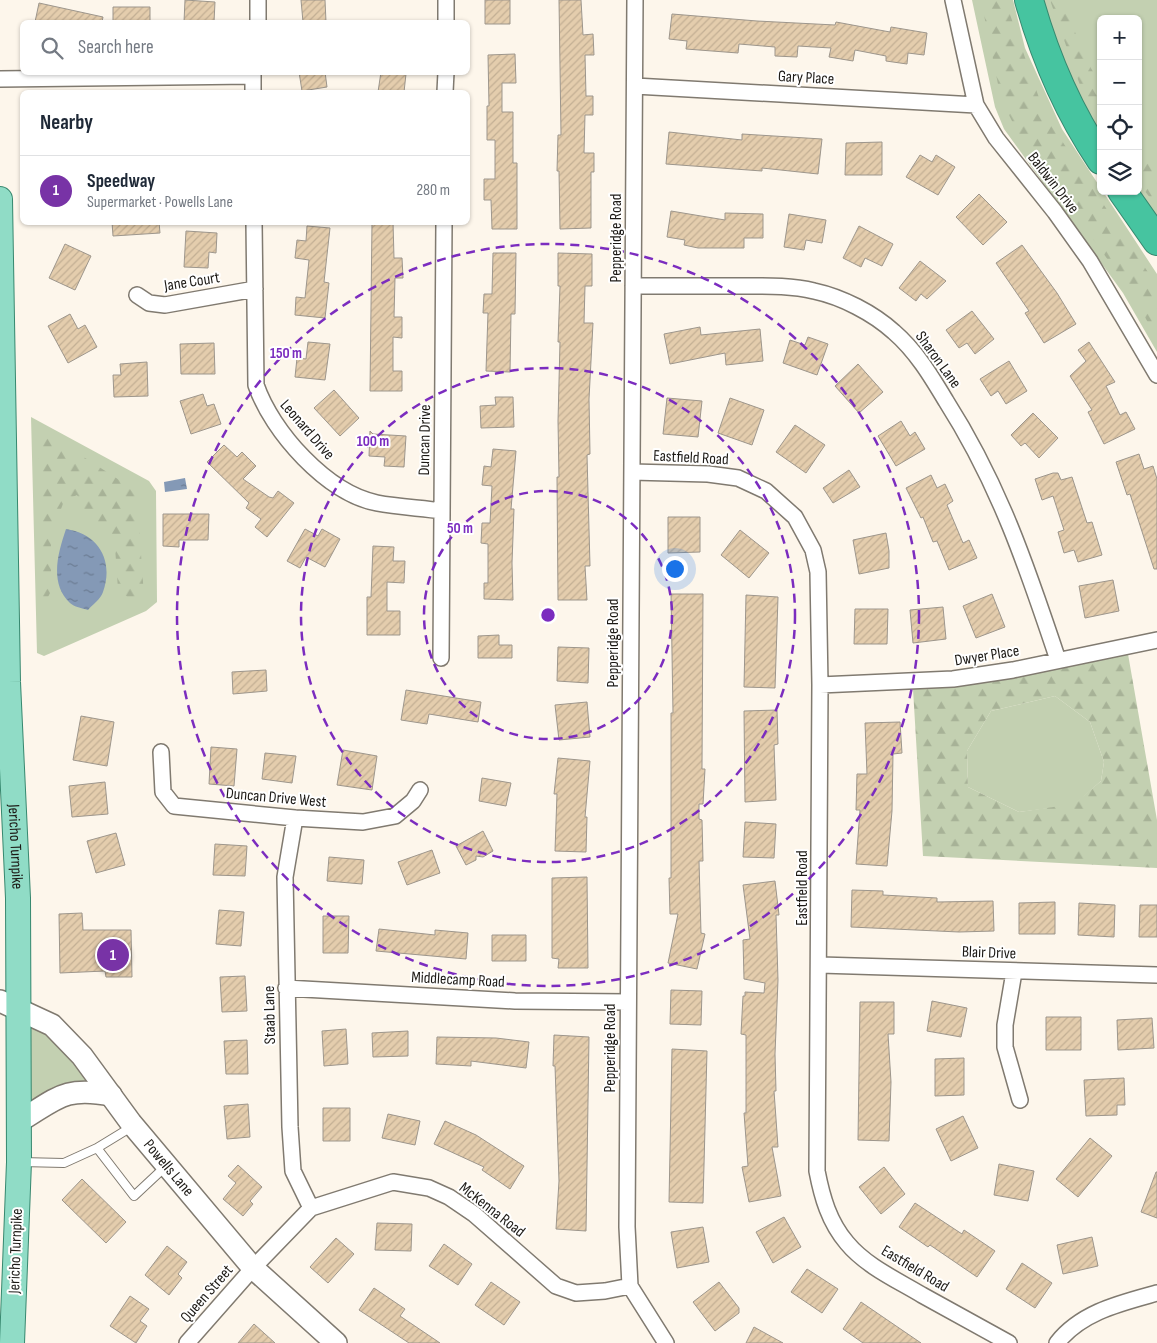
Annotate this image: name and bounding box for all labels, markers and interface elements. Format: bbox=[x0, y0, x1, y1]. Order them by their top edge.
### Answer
map controls bbox=[1097, 15, 1142, 195]
button: + bbox=[1097, 15, 1142, 60]
search box bbox=[20, 20, 470, 75]
icon: search bbox=[38, 34, 66, 62]
text: Search here bbox=[78, 36, 154, 59]
button: − bbox=[1097, 60, 1142, 105]
street label: Gary Place bbox=[777, 67, 835, 89]
button: locate bbox=[1097, 105, 1142, 150]
text: Nearby bbox=[40, 110, 93, 135]
street label: Baldwin Drive bbox=[1023, 149, 1083, 217]
button: layers bbox=[1097, 150, 1142, 195]
text: Speedway bbox=[87, 170, 155, 193]
text: 1 bbox=[53, 181, 59, 200]
text: 280 m bbox=[416, 181, 450, 200]
text: Supermarket · Powells Lane bbox=[87, 193, 233, 212]
street label: Pepperidge Road bbox=[607, 193, 626, 283]
street label: Jane Court bbox=[162, 268, 221, 296]
street label: Sharon Lane bbox=[911, 328, 965, 392]
text: 150 m bbox=[270, 344, 302, 363]
street label: Leonard Drive bbox=[276, 396, 338, 464]
street label: Duncan Drive bbox=[415, 404, 435, 476]
text: 100 m bbox=[357, 432, 389, 451]
street label: Eastfield Road bbox=[653, 447, 729, 469]
text: 50 m bbox=[447, 519, 473, 538]
your location bbox=[662, 556, 688, 582]
street label: Pepperidge Road bbox=[604, 598, 623, 688]
centre of rings bbox=[539, 606, 557, 624]
street label: Dwyer Place bbox=[953, 642, 1021, 670]
street label: Duncan Drive West bbox=[225, 784, 327, 812]
street label: Jericho Turnpike bbox=[4, 803, 27, 890]
street label: Eastfield Road bbox=[793, 850, 812, 926]
pin: 1 bbox=[97, 936, 129, 974]
street label: Blair Drive bbox=[962, 943, 1016, 963]
street label: Middlecamp Road bbox=[411, 968, 505, 992]
street label: Staab Lane bbox=[260, 986, 280, 1044]
street label: Pepperidge Road bbox=[601, 1003, 620, 1093]
street label: Powells Lane bbox=[139, 1136, 198, 1200]
street label: McKenna Road bbox=[455, 1178, 529, 1242]
street label: Jericho Turnpike bbox=[5, 1208, 27, 1295]
street label: Eastfield Road bbox=[878, 1241, 952, 1297]
street label: Queen Street bbox=[177, 1261, 237, 1327]

